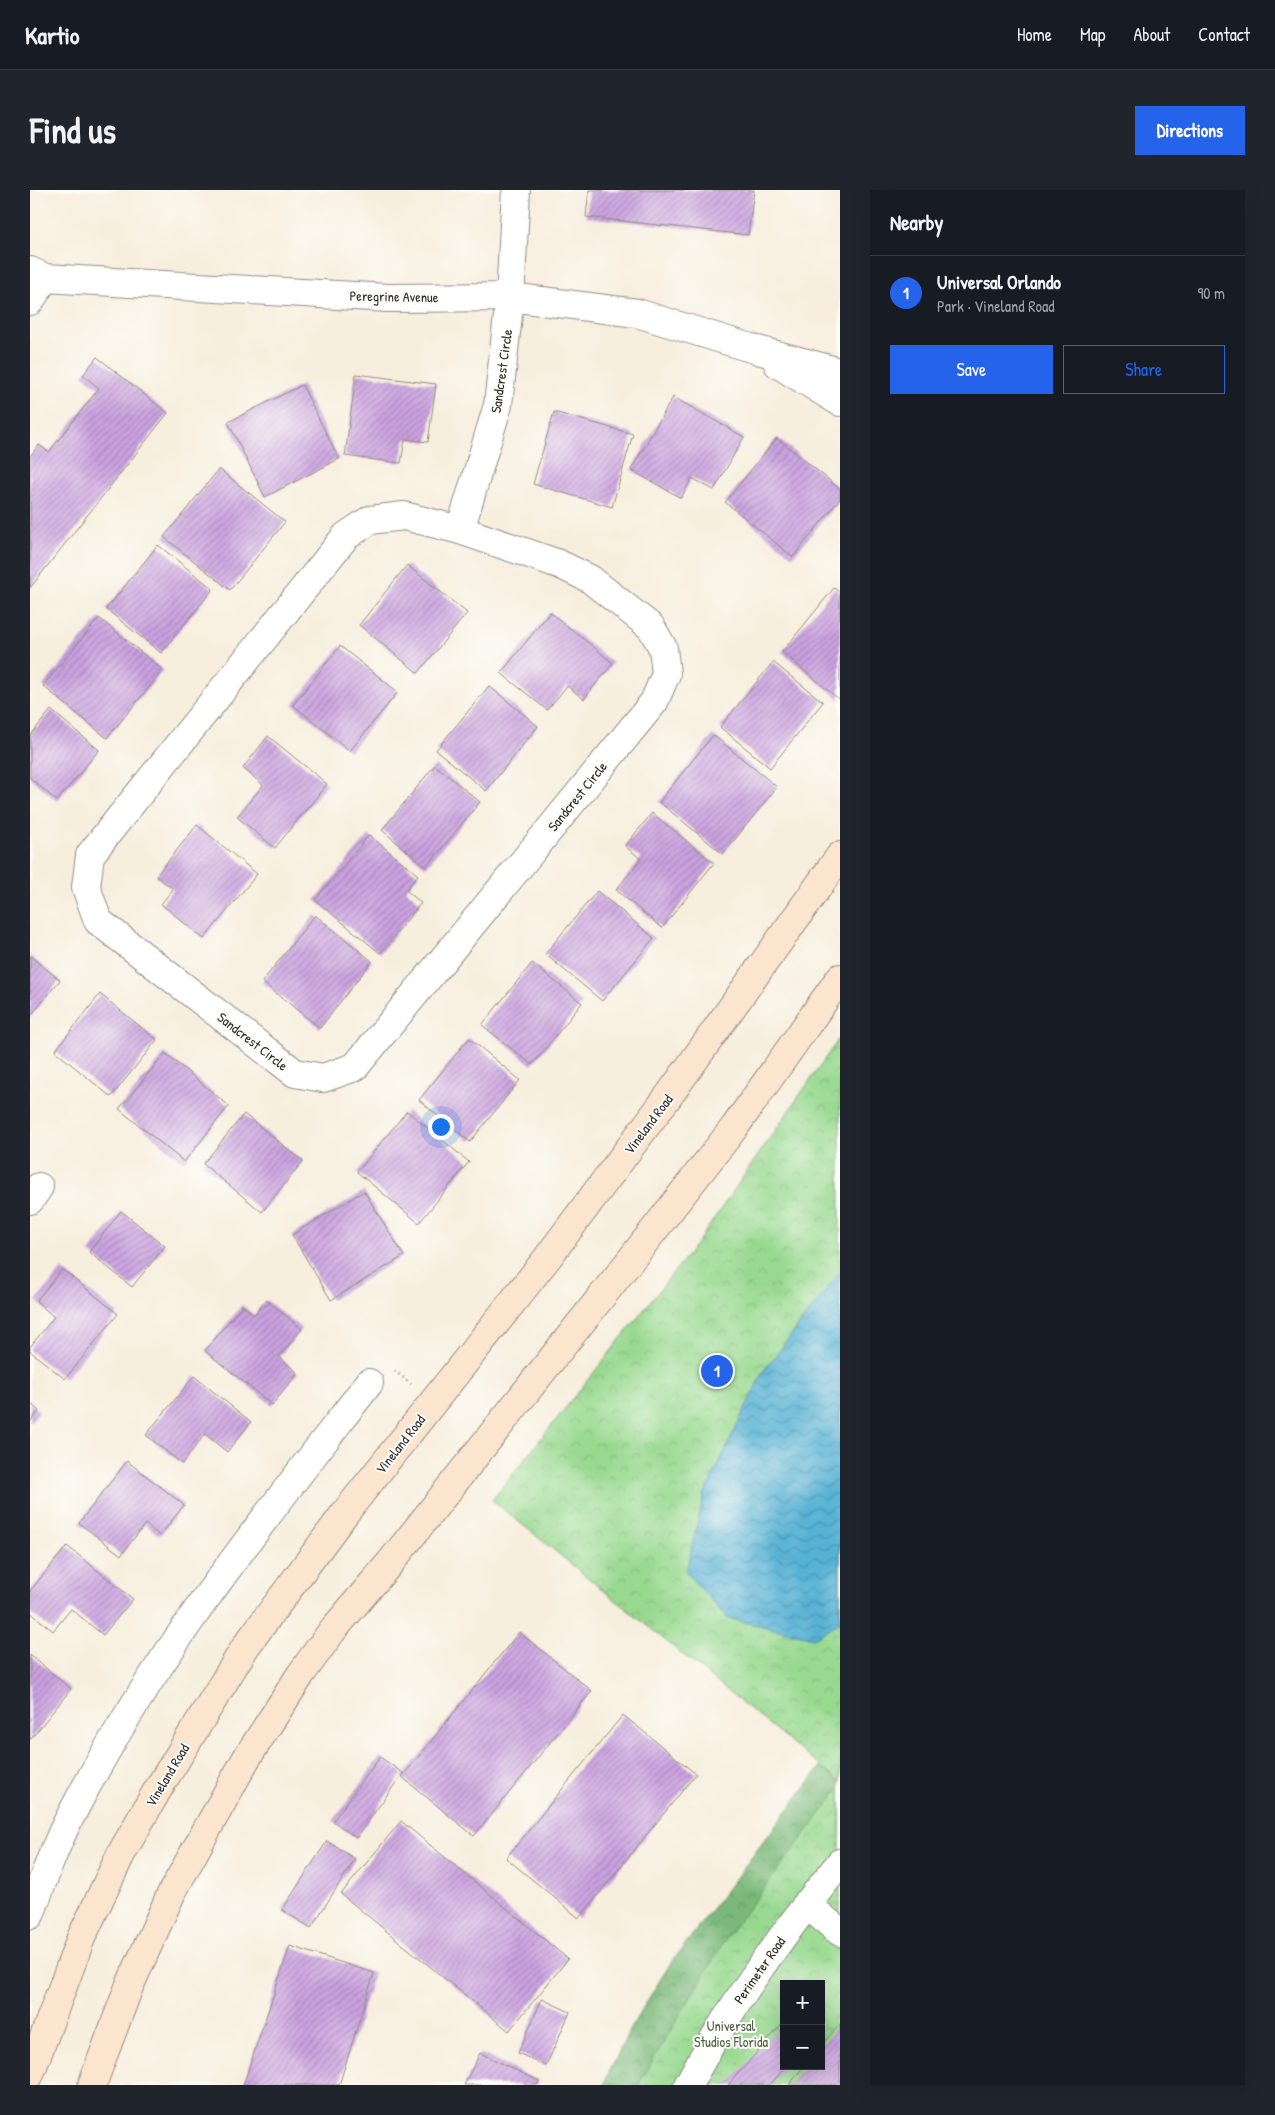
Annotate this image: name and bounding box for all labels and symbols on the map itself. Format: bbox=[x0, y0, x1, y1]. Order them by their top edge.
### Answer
street label: Peregrine Avenue bbox=[349, 286, 439, 307]
street label: Sandcrest Circle bbox=[486, 327, 516, 414]
street label: Sandcrest Circle bbox=[543, 757, 611, 835]
street label: Sandcrest Circle bbox=[214, 1008, 292, 1075]
street label: Vineland Road bbox=[619, 1090, 677, 1158]
your location bbox=[428, 1114, 454, 1140]
pin: 1 bbox=[701, 1352, 733, 1390]
street label: Vineland Road bbox=[371, 1410, 429, 1477]
street label: Vineland Road bbox=[141, 1740, 193, 1810]
street label: Perimeter Road bbox=[729, 1932, 789, 2007]
park label: Universal Studios Florida bbox=[694, 2016, 768, 2051]

